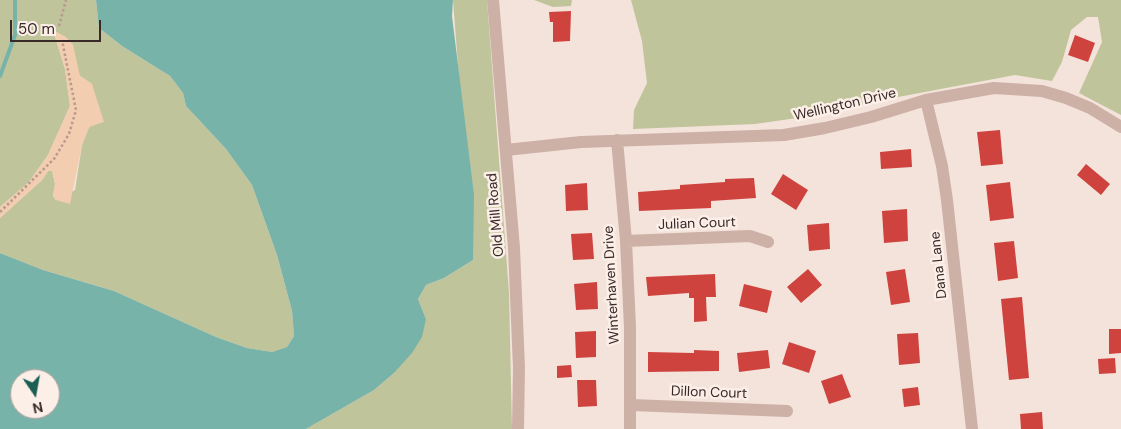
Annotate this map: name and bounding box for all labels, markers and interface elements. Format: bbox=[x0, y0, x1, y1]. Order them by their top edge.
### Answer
scale bar bbox=[12, 10, 104, 42]
text: 50 m bbox=[18, 19, 55, 39]
street label: Wellington Drive bbox=[792, 85, 898, 125]
street label: Old Mill Road bbox=[484, 172, 508, 258]
street label: Julian Court bbox=[658, 214, 736, 234]
street label: Winterhaven Drive bbox=[601, 225, 623, 345]
street label: Dana Lane bbox=[927, 231, 951, 299]
north arrow bbox=[10, 369, 60, 419]
street label: Dillon Court bbox=[671, 383, 747, 403]
text: N bbox=[31, 398, 45, 418]

